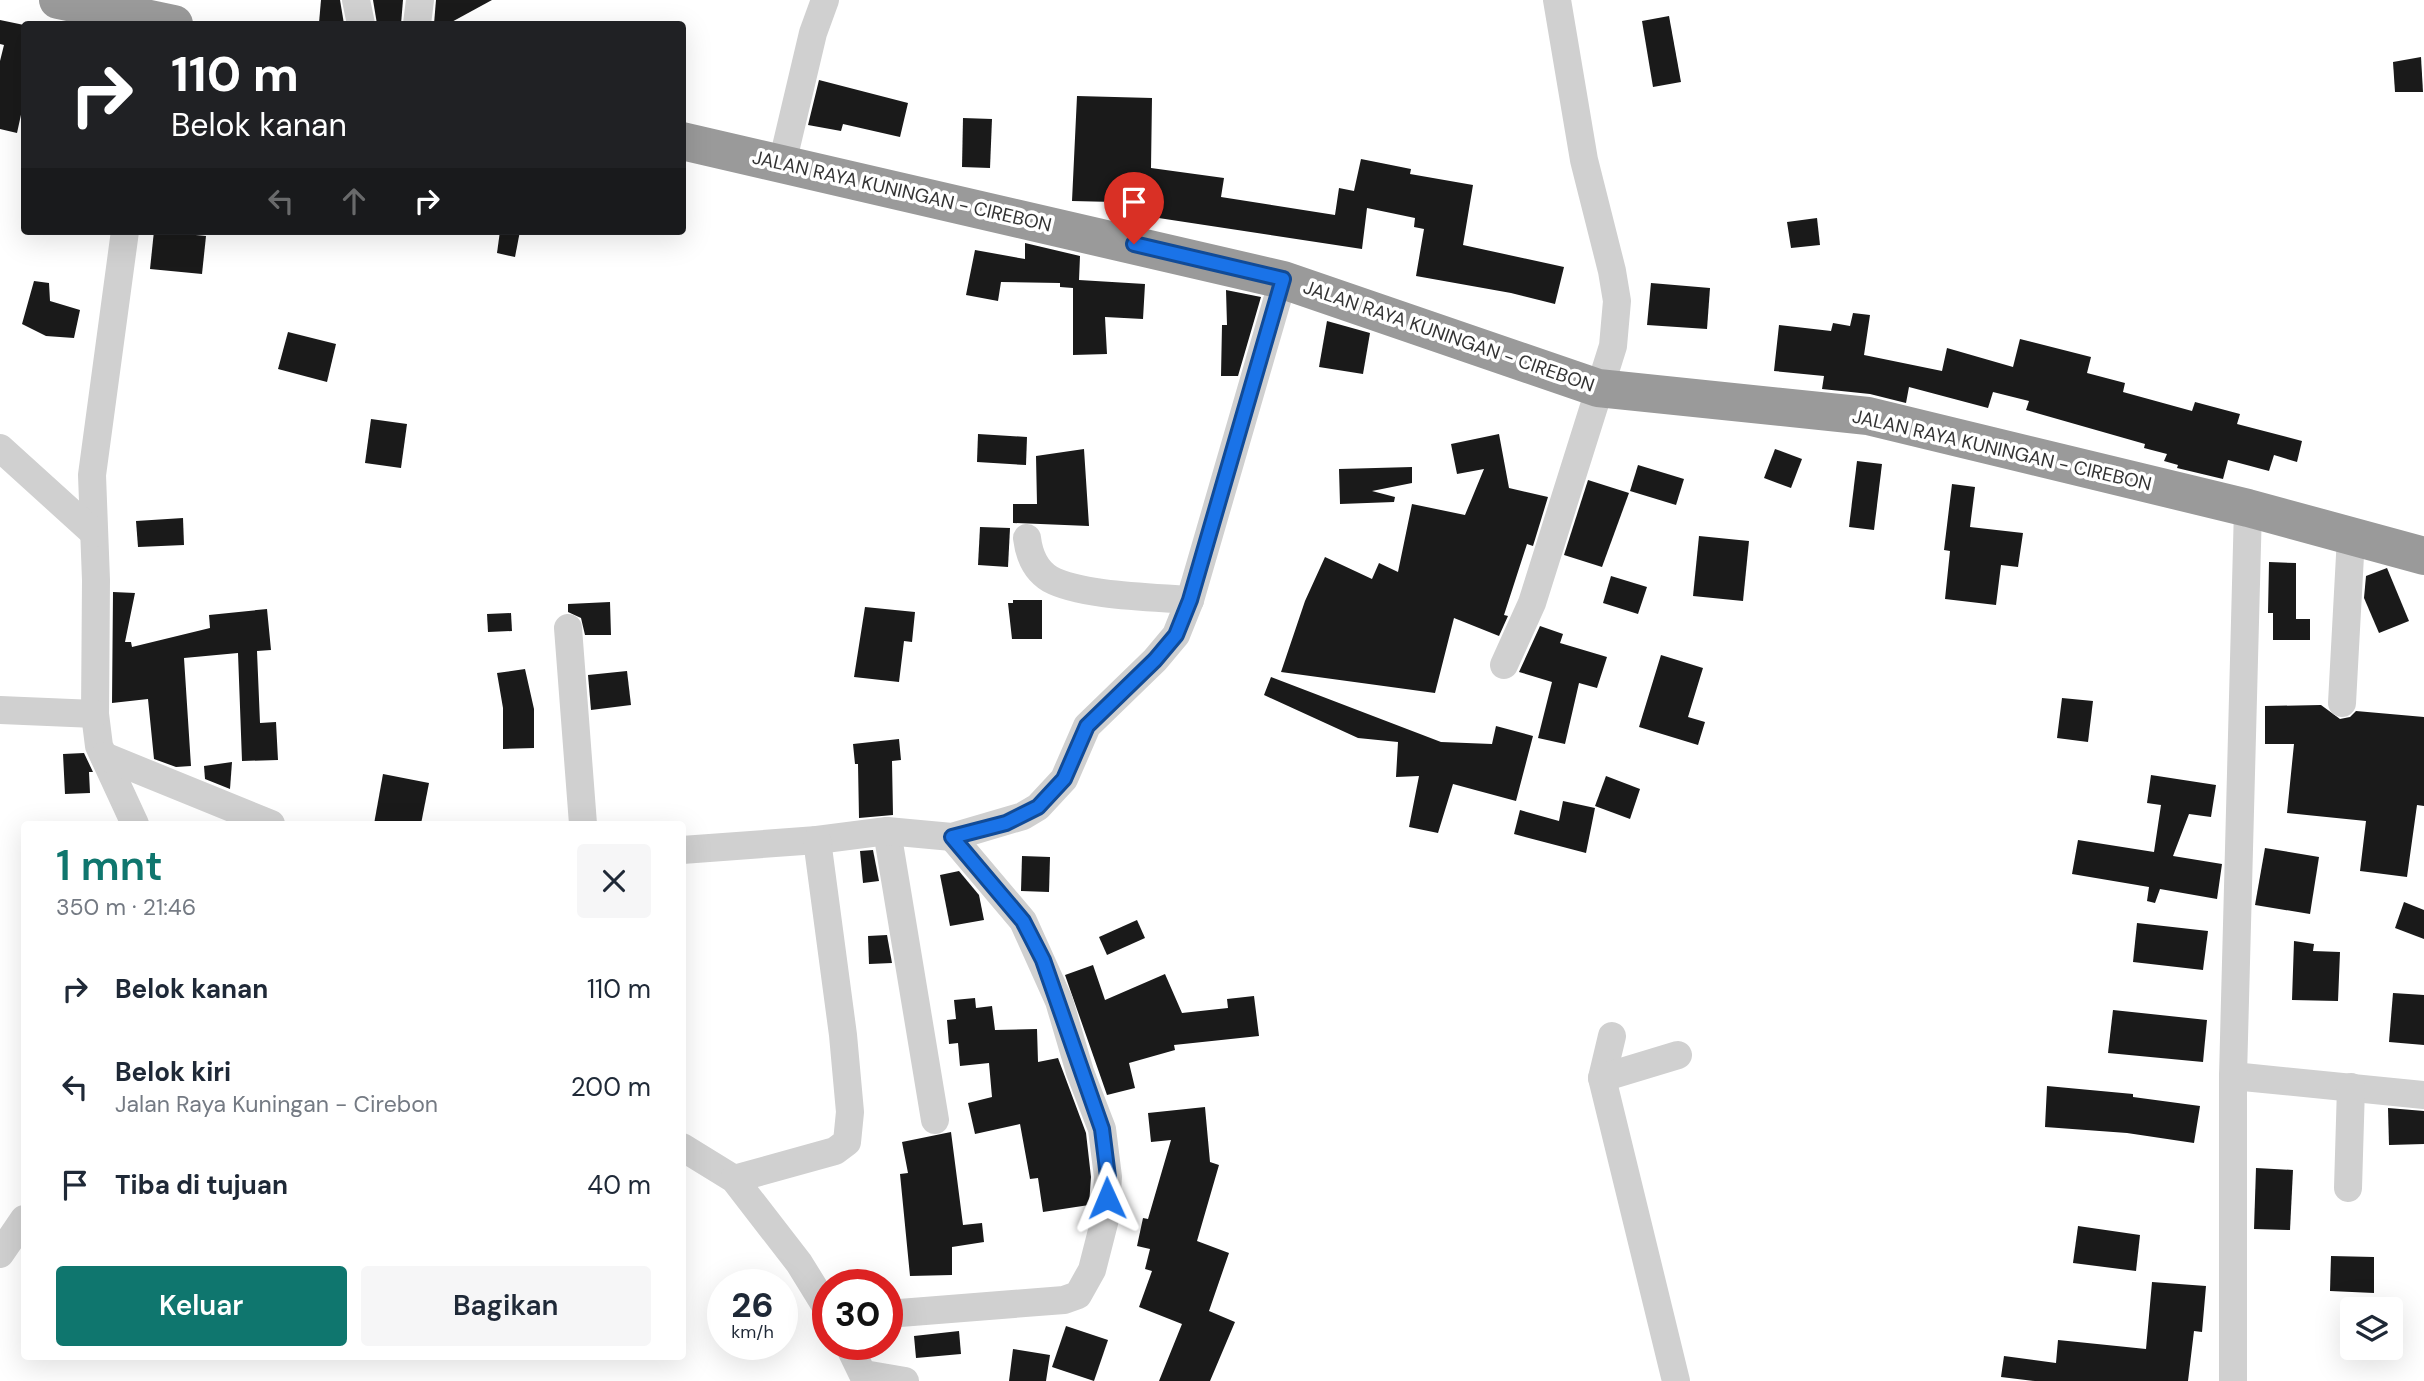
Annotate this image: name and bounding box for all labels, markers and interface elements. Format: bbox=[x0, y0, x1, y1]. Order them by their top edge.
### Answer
text: 110 m bbox=[171, 42, 299, 106]
icon: right bbox=[56, 49, 147, 140]
text: Belok kanan bbox=[171, 104, 347, 146]
street label: JALAN RAYA KUNINGAN - CIREBON bbox=[750, 144, 1054, 238]
pin bbox=[1104, 172, 1164, 244]
icon: left bbox=[262, 182, 300, 220]
icon: ahead bbox=[335, 182, 373, 220]
icon: right bbox=[408, 182, 446, 220]
icon: arrive bbox=[1115, 183, 1153, 221]
street label: JALAN RAYA KUNINGAN - CIREBON bbox=[1300, 274, 1598, 398]
street label: JALAN RAYA KUNINGAN - CIREBON bbox=[1850, 403, 2154, 497]
text: 1 mnt bbox=[56, 838, 163, 893]
button: close bbox=[577, 844, 651, 918]
text: 350 m · 21:46 bbox=[56, 892, 196, 922]
icon: right bbox=[56, 970, 94, 1008]
text: Belok kanan bbox=[115, 972, 268, 1006]
text: 110 m bbox=[587, 972, 651, 1006]
text: Belok kiri bbox=[115, 1055, 231, 1089]
icon: left bbox=[56, 1068, 94, 1106]
text: 200 m bbox=[571, 1070, 651, 1104]
text: Jalan Raya Kuningan - Cirebon bbox=[115, 1089, 438, 1119]
position arrow bbox=[1070, 1161, 1144, 1235]
icon: arrive bbox=[56, 1166, 94, 1204]
text: Tiba di tujuan bbox=[115, 1168, 288, 1202]
text: 40 m bbox=[587, 1168, 651, 1202]
button: Keluar bbox=[56, 1266, 347, 1346]
button: Bagikan bbox=[361, 1266, 651, 1346]
speed limit sign: 30 bbox=[812, 1269, 903, 1360]
text: 26 bbox=[731, 1282, 774, 1328]
map controls bbox=[2340, 1297, 2403, 1360]
button: layers bbox=[2340, 1297, 2403, 1360]
text: km/h bbox=[731, 1320, 774, 1344]

